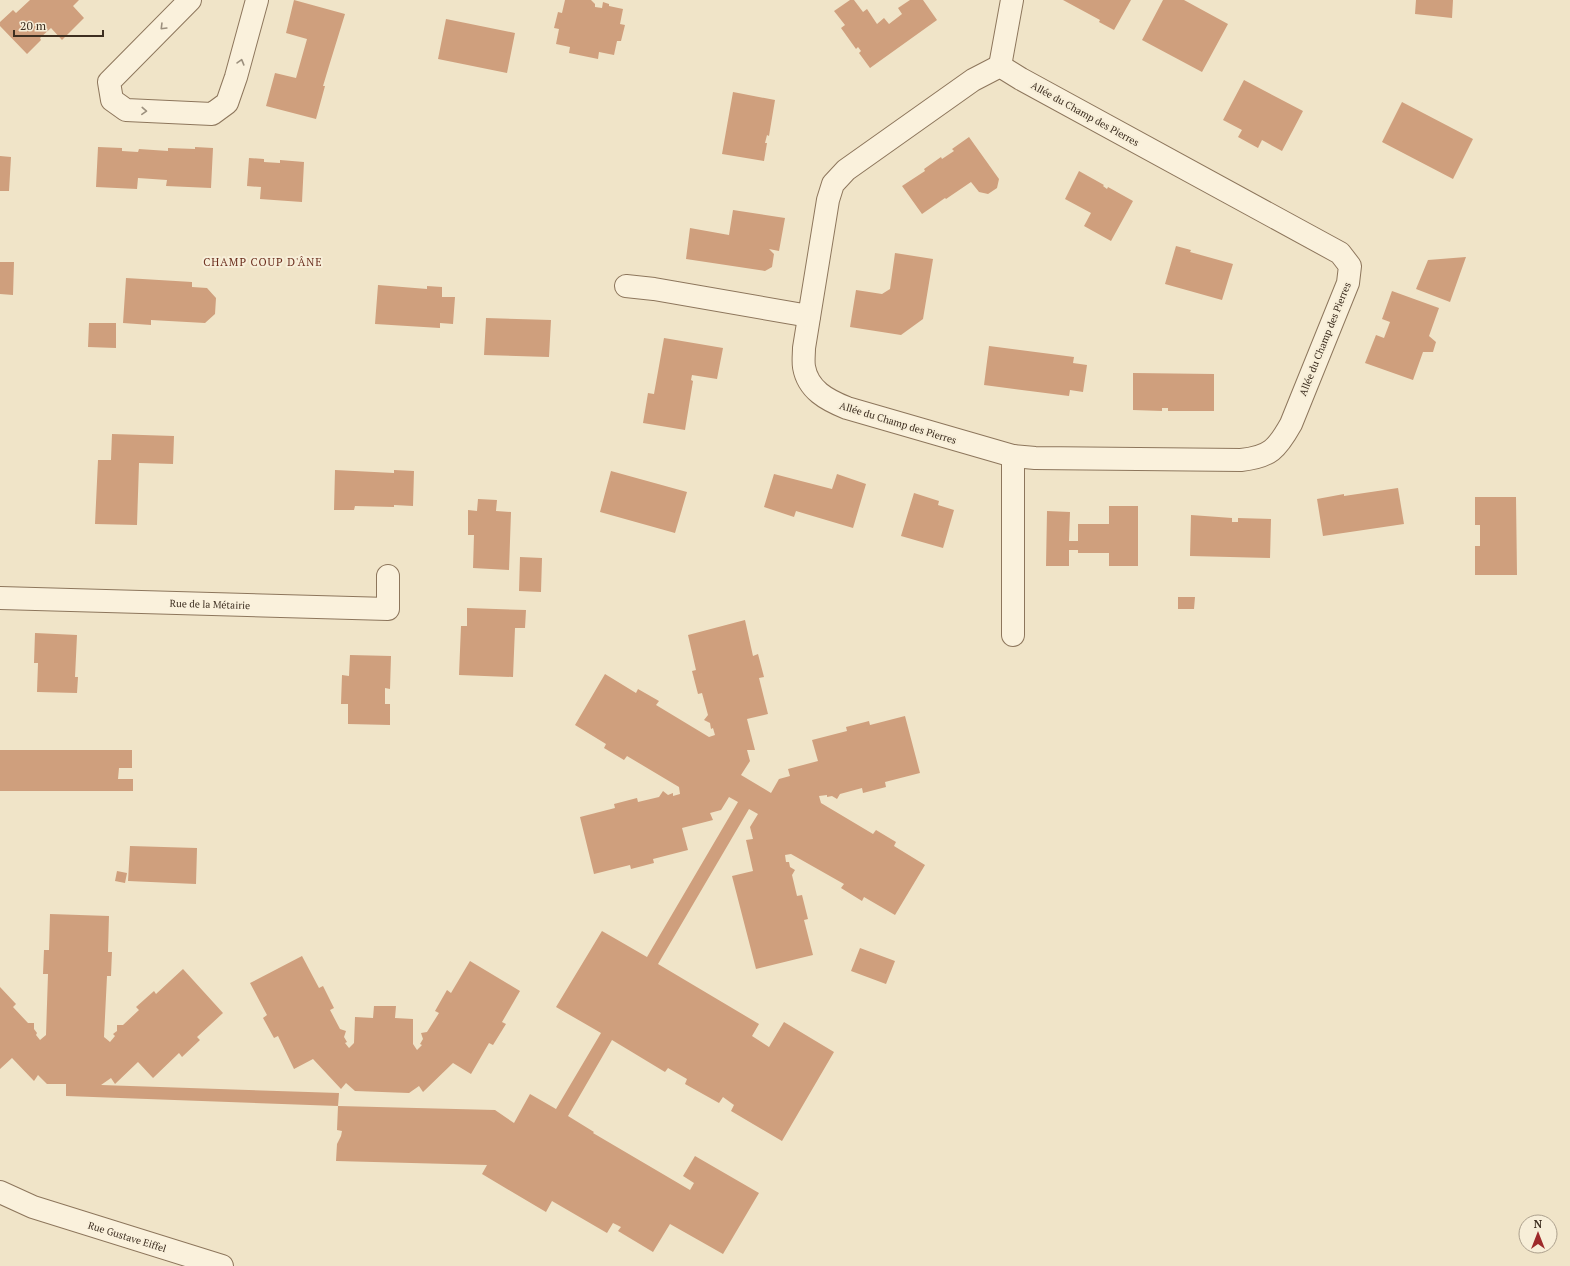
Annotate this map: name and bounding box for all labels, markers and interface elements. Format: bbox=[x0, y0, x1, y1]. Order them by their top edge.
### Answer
scale bar bbox=[14, 12, 103, 38]
text: 20 m bbox=[20, 18, 47, 33]
one-way arrow bbox=[160, 23, 168, 30]
one-way arrow bbox=[236, 59, 244, 65]
street label: Allée du Champ des Pierres bbox=[1029, 79, 1141, 149]
one-way arrow bbox=[141, 107, 147, 116]
district label: CHAMP COUP D'ÂNE bbox=[203, 255, 323, 269]
street label: Allée du Champ des Pierres bbox=[1296, 280, 1354, 398]
street label: Allée du Champ des Pierres bbox=[838, 399, 958, 447]
street label: Rue de la Métairie bbox=[169, 596, 250, 612]
north arrow bbox=[1518, 1214, 1558, 1254]
text: N bbox=[1534, 1217, 1543, 1231]
street label: Rue Gustave Eiffel bbox=[87, 1218, 168, 1255]

